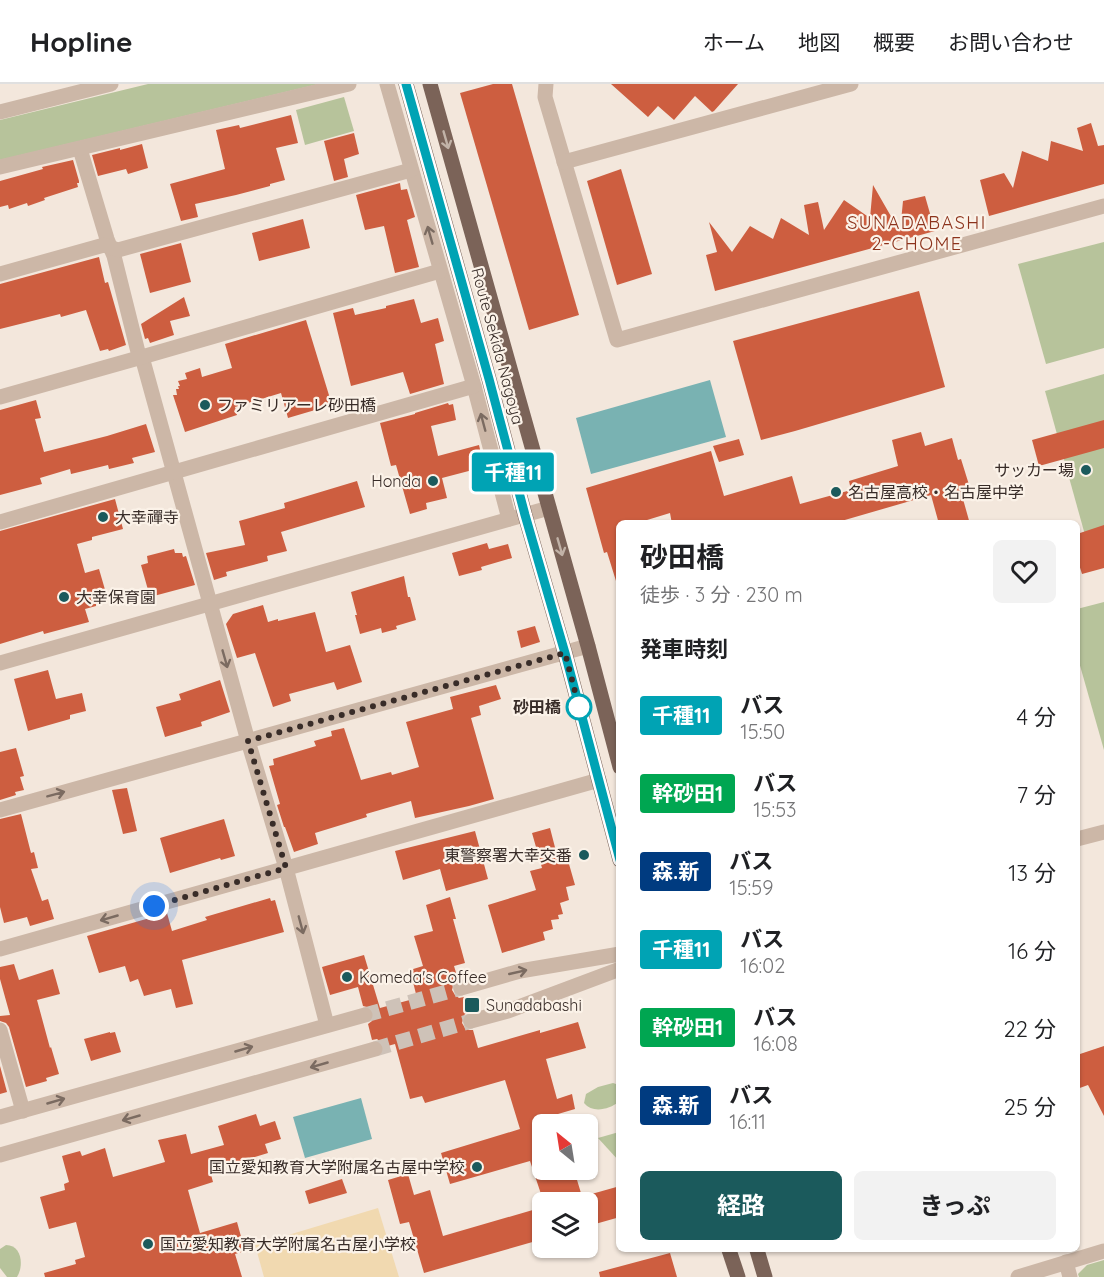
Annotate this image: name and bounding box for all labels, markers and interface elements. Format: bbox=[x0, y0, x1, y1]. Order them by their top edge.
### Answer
text: Hopline bbox=[30, 24, 133, 59]
text: ホーム bbox=[703, 29, 765, 55]
text: 地図 bbox=[798, 29, 840, 55]
text: 概要 bbox=[873, 29, 915, 55]
text: お問い合わせ bbox=[948, 29, 1074, 55]
one-way arrow bbox=[441, 130, 452, 149]
district label: SUNADABASHI 2-CHOME bbox=[847, 211, 987, 255]
one-way arrow bbox=[424, 226, 435, 245]
street label: Route Sekida Nagoya bbox=[467, 265, 529, 427]
place label: ファミリアーレ砂田橋 bbox=[217, 395, 376, 415]
marker: ファミリアーレ砂田橋 bbox=[198, 398, 212, 412]
one-way arrow bbox=[477, 413, 489, 432]
line badge: 千種11 bbox=[471, 452, 555, 492]
text: 千種11 bbox=[484, 459, 542, 485]
place label: サッカー場 bbox=[994, 460, 1074, 480]
marker: サッカー場 bbox=[1079, 463, 1093, 477]
place label: Honda bbox=[371, 471, 421, 491]
marker: Honda bbox=[426, 474, 440, 488]
place label: 名古屋高校・名古屋中学 bbox=[848, 482, 1024, 502]
marker: 名古屋高校・名古屋中学 bbox=[829, 485, 843, 499]
place label: 大幸禪寺 bbox=[115, 507, 179, 527]
marker: 大幸禪寺 bbox=[96, 510, 110, 524]
one-way arrow bbox=[555, 537, 566, 556]
text: 砂田橋 bbox=[640, 539, 724, 574]
button: heart bbox=[993, 540, 1056, 603]
text: 徒歩 · 3 分 · 230 m bbox=[640, 582, 803, 607]
place label: 大幸保育園 bbox=[76, 587, 156, 607]
marker: 大幸保育園 bbox=[57, 590, 71, 604]
text: 発車時刻 bbox=[640, 635, 728, 663]
one-way arrow bbox=[220, 649, 232, 668]
text: バス bbox=[740, 691, 784, 719]
marker: 砂田橋 bbox=[566, 694, 592, 720]
place label: 砂田橋 bbox=[513, 697, 561, 717]
text: 千種11 bbox=[652, 702, 710, 728]
text: 4 分 bbox=[1016, 703, 1056, 731]
text: 15:50 bbox=[740, 719, 785, 744]
text: バス bbox=[753, 769, 797, 797]
text: 幹砂田1 bbox=[652, 780, 723, 806]
text: 7 分 bbox=[1017, 781, 1056, 809]
one-way arrow bbox=[46, 788, 65, 799]
text: 15:53 bbox=[753, 797, 797, 822]
place label: 東警察署大幸交番 bbox=[444, 845, 572, 865]
text: バス bbox=[729, 847, 773, 875]
marker: 東警察署大幸交番 bbox=[577, 848, 591, 862]
text: 森.新 bbox=[652, 858, 699, 884]
text: 13 分 bbox=[1008, 859, 1056, 887]
text: 15:59 bbox=[729, 875, 773, 900]
your location bbox=[139, 891, 169, 921]
one-way arrow bbox=[99, 913, 118, 924]
one-way arrow bbox=[296, 915, 307, 934]
text: バス bbox=[740, 925, 784, 953]
text: 千種11 bbox=[652, 936, 710, 962]
text: 16 分 bbox=[1008, 937, 1056, 965]
text: 16:02 bbox=[740, 953, 785, 978]
one-way arrow bbox=[508, 966, 527, 978]
place label: Komeda's Coffee bbox=[359, 967, 487, 987]
marker: Komeda's Coffee bbox=[340, 970, 354, 984]
place label: Sunadabashi bbox=[486, 995, 582, 1015]
marker: Sunadabashi bbox=[463, 996, 481, 1014]
text: バス bbox=[753, 1003, 797, 1031]
text: 幹砂田1 bbox=[652, 1014, 723, 1040]
text: 22 分 bbox=[1004, 1015, 1056, 1043]
text: 16:08 bbox=[753, 1031, 798, 1056]
one-way arrow bbox=[234, 1043, 253, 1054]
one-way arrow bbox=[309, 1060, 328, 1071]
text: バス bbox=[729, 1081, 773, 1109]
text: 森.新 bbox=[652, 1092, 699, 1118]
text: 25 分 bbox=[1004, 1093, 1056, 1121]
one-way arrow bbox=[46, 1095, 65, 1107]
text: 16:11 bbox=[729, 1109, 766, 1134]
one-way arrow bbox=[122, 1113, 141, 1124]
north arrow bbox=[532, 1114, 598, 1180]
map controls bbox=[532, 1114, 598, 1258]
place label: 国立愛知教育大学附属名古屋中学校 bbox=[209, 1157, 465, 1177]
marker: 国立愛知教育大学附属名古屋中学校 bbox=[470, 1160, 484, 1174]
button: 経路 bbox=[640, 1171, 842, 1240]
button: きっぷ bbox=[854, 1171, 1056, 1240]
button: layers bbox=[532, 1192, 598, 1258]
place label: 国立愛知教育大学附属名古屋小学校 bbox=[160, 1234, 416, 1254]
marker: 国立愛知教育大学附属名古屋小学校 bbox=[141, 1237, 155, 1251]

